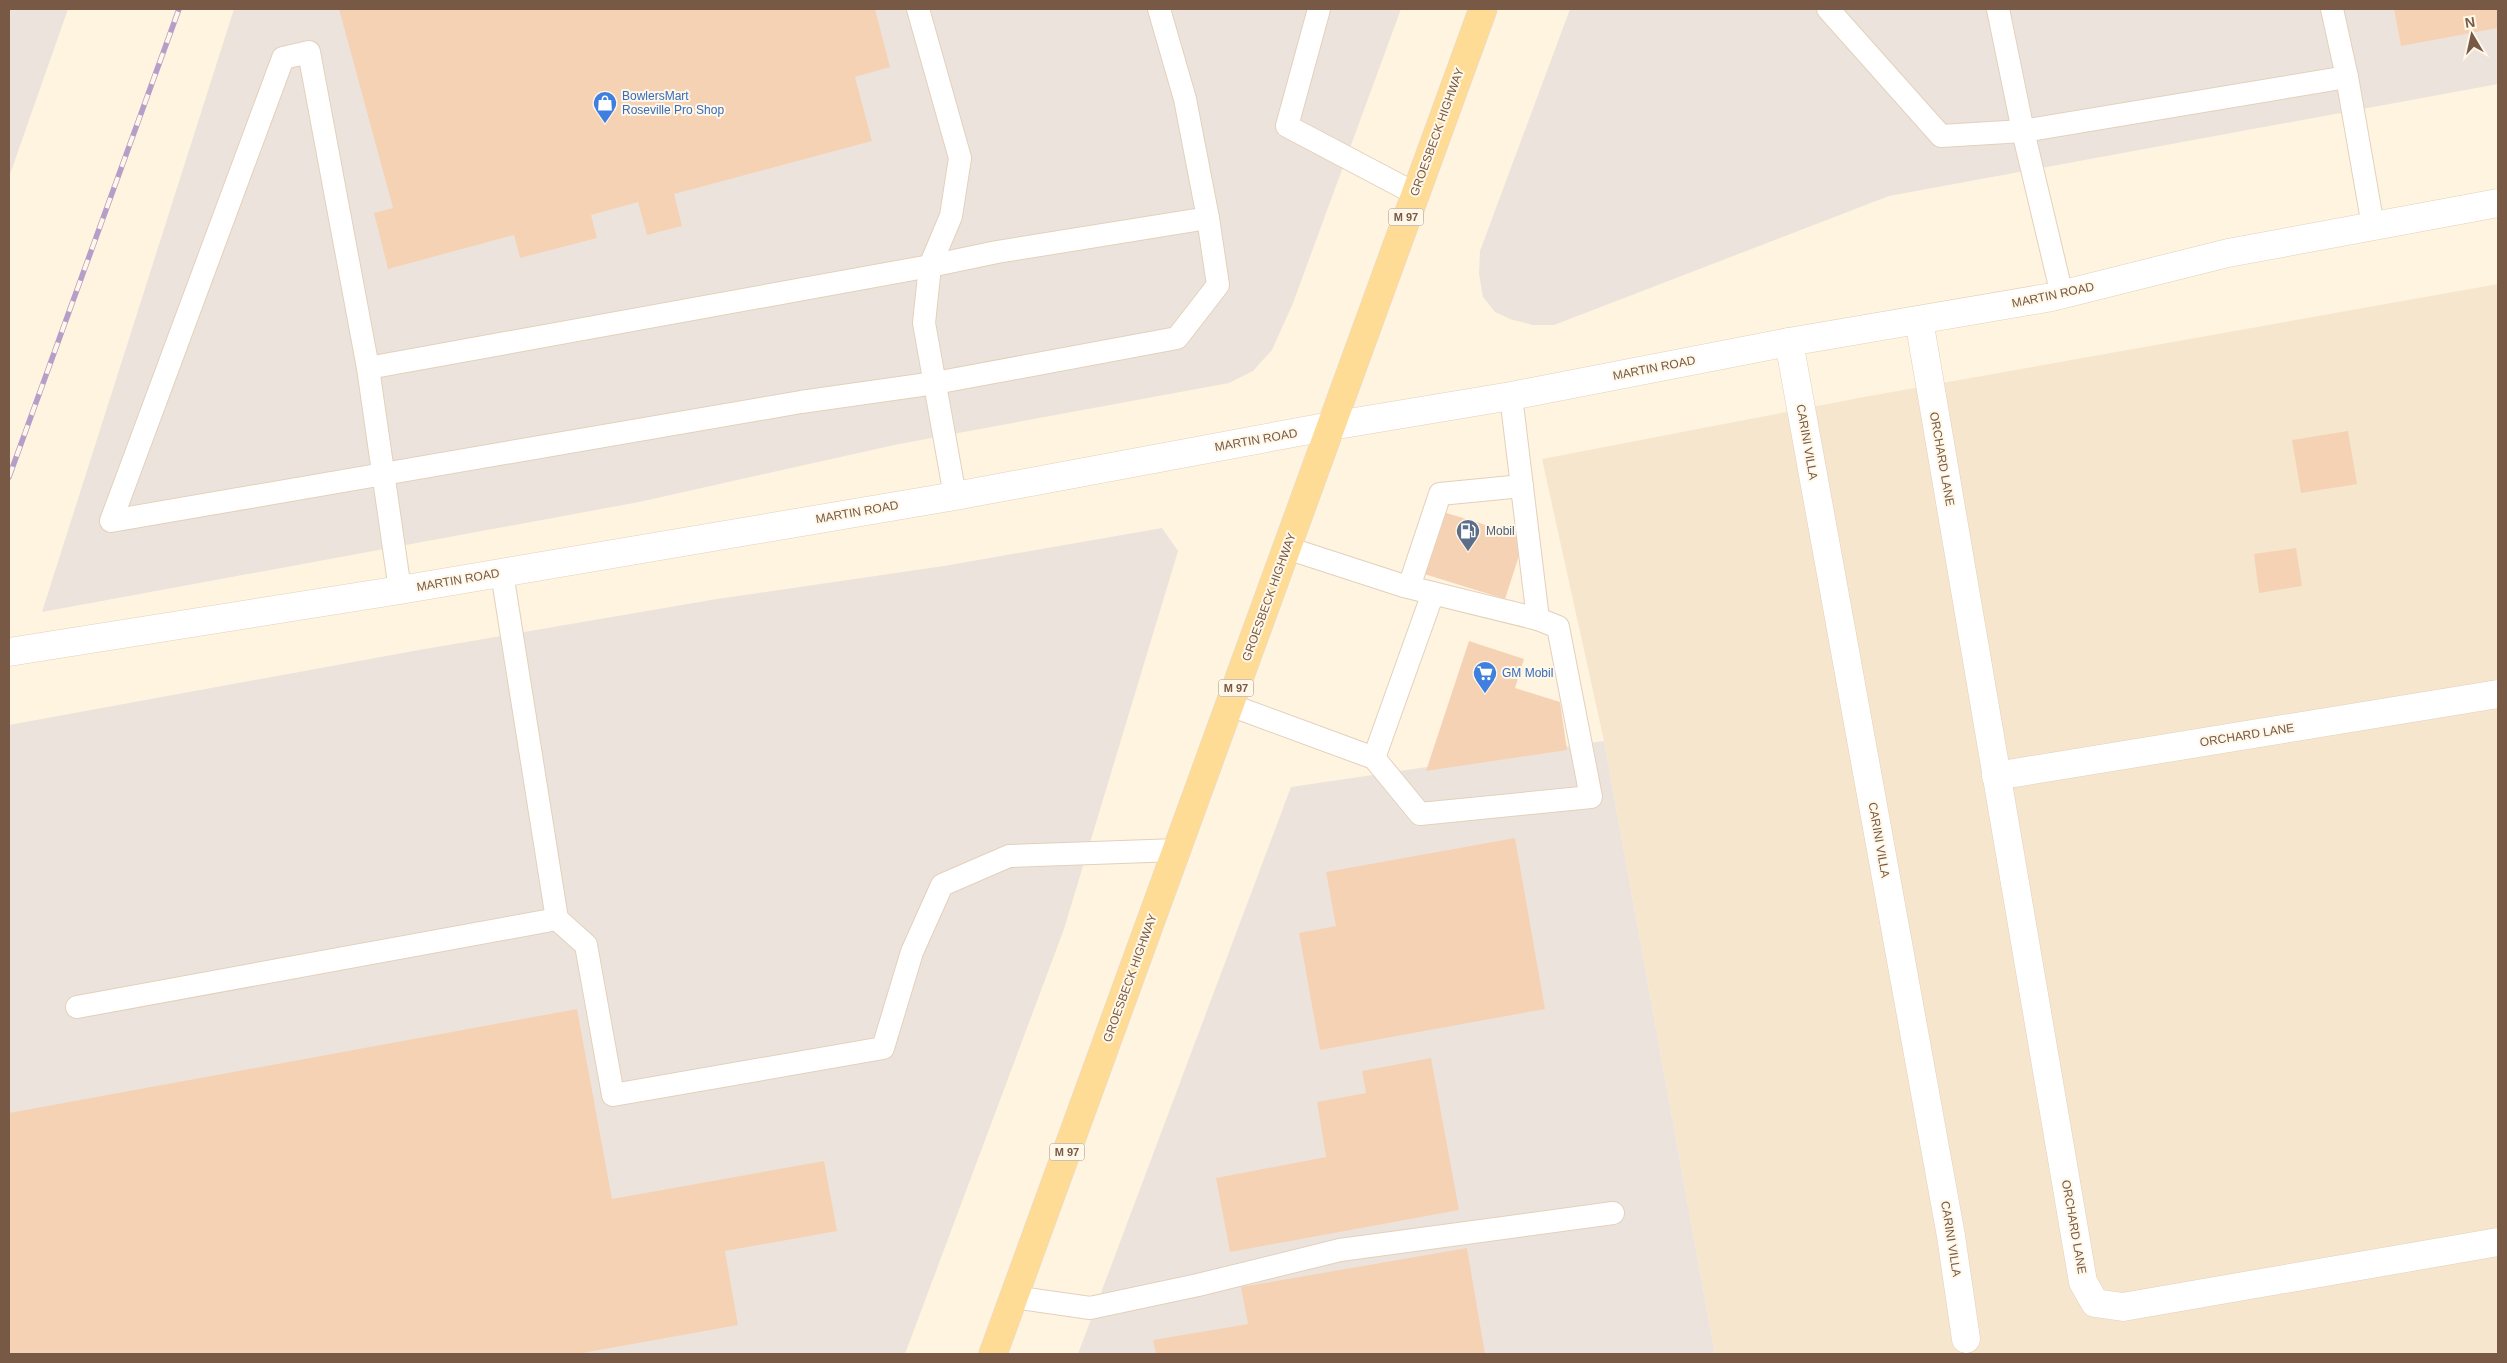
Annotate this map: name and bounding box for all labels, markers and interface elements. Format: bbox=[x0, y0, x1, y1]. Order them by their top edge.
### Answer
north arrow bbox=[2447, 10, 2497, 60]
text: N bbox=[2464, 13, 2476, 31]
street label: GROESBECK HIGHWAY bbox=[1407, 66, 1467, 198]
place label: BowlersMart Roseville Pro Shop bbox=[622, 89, 724, 117]
shop icon: BowlersMart Roseville Pro Shop bbox=[592, 90, 618, 124]
road number: M 97 bbox=[1388, 208, 1424, 226]
street label: MARTIN ROAD bbox=[2011, 279, 2096, 311]
street label: MARTIN ROAD bbox=[1612, 353, 1697, 383]
street label: CARINI VILLA bbox=[1793, 403, 1821, 481]
street label: ORCHARD LANE bbox=[1927, 411, 1957, 507]
street label: MARTIN ROAD bbox=[1214, 426, 1299, 454]
street label: MARTIN ROAD bbox=[815, 498, 900, 526]
fuel station icon: Mobil bbox=[1455, 518, 1481, 552]
place label: Mobil bbox=[1486, 524, 1515, 538]
street label: GROESBECK HIGHWAY bbox=[1239, 531, 1299, 663]
street label: MARTIN ROAD bbox=[416, 566, 501, 594]
supermarket icon: GM Mobil bbox=[1472, 660, 1498, 694]
place label: GM Mobil bbox=[1502, 666, 1553, 680]
road number: M 97 bbox=[1218, 680, 1254, 696]
street label: ORCHARD LANE bbox=[2199, 721, 2295, 749]
street label: CARINI VILLA bbox=[1865, 801, 1893, 879]
street label: GROESBECK HIGHWAY bbox=[1100, 912, 1160, 1044]
road number: M 97 bbox=[1050, 1144, 1084, 1160]
street label: ORCHARD LANE bbox=[2059, 1179, 2089, 1275]
street label: CARINI VILLA bbox=[1938, 1200, 1964, 1278]

